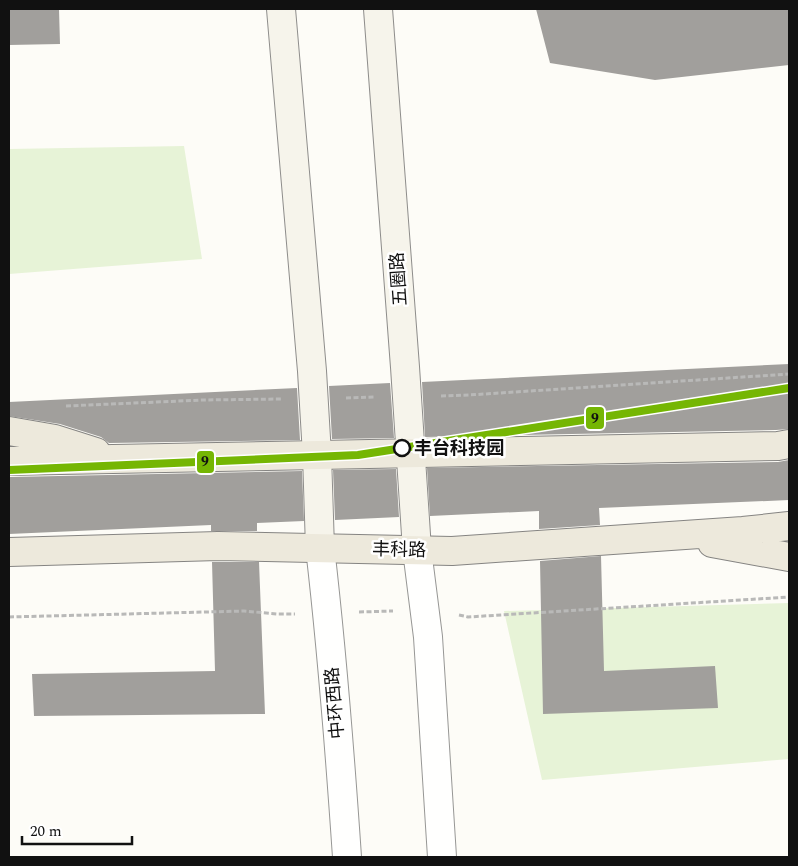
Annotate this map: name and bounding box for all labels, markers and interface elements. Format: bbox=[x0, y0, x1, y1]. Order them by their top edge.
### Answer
street label: 五圈路 bbox=[384, 251, 414, 307]
line badge: 9 bbox=[585, 406, 605, 430]
text: 9 bbox=[591, 408, 599, 429]
place label: 丰台科技园 bbox=[414, 435, 504, 462]
marker: 丰台科技园 bbox=[393, 439, 411, 457]
line badge: 9 bbox=[196, 450, 215, 474]
text: 9 bbox=[201, 451, 209, 472]
street label: 丰科路 bbox=[372, 536, 426, 564]
street label: 中环西路 bbox=[318, 666, 352, 740]
scale bar bbox=[22, 814, 132, 846]
text: 20 m bbox=[30, 820, 62, 843]

